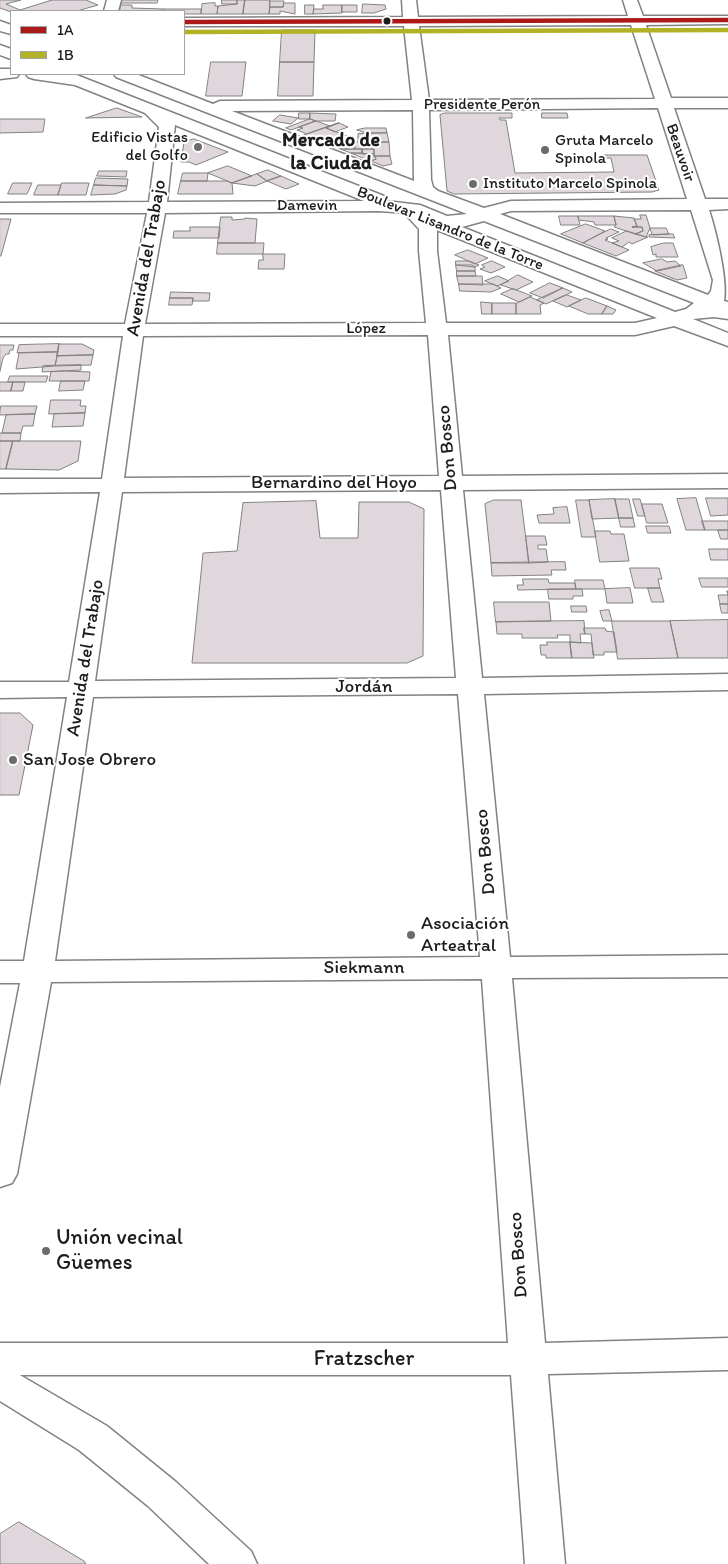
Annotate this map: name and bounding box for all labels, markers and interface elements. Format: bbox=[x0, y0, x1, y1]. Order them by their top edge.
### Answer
legend bbox=[10, 10, 185, 75]
unlabelled marker bbox=[382, 16, 392, 26]
text: 1A bbox=[57, 21, 74, 39]
text: 1B bbox=[57, 46, 74, 64]
street label: Presidente Perón bbox=[424, 95, 540, 115]
street label: Beauvoir bbox=[661, 121, 699, 185]
place label: Edificio Vistas del Golfo bbox=[91, 128, 188, 166]
district label: Mercado de la Ciudad bbox=[282, 129, 380, 176]
place label: Gruta Marcelo Spinola bbox=[555, 131, 653, 169]
marker: Edificio Vistas del Golfo bbox=[192, 141, 204, 153]
marker: Gruta Marcelo Spinola bbox=[539, 144, 551, 156]
place label: Instituto Marcelo Spinola bbox=[483, 174, 657, 194]
street label: Avenida del Trabajo bbox=[122, 178, 172, 338]
marker: Instituto Marcelo Spinola bbox=[467, 178, 479, 190]
street label: Boulevar Lisandro de la Torre bbox=[354, 183, 546, 275]
street label: Damevin bbox=[277, 196, 337, 216]
street label: López bbox=[346, 319, 386, 339]
street label: Don Bosco bbox=[433, 404, 463, 492]
street label: Bernardino del Hoyo bbox=[251, 472, 417, 494]
street label: Avenida del Trabajo bbox=[62, 578, 110, 738]
street label: Jordán bbox=[335, 676, 393, 698]
place label: San Jose Obrero bbox=[23, 749, 156, 771]
marker: San Jose Obrero bbox=[7, 754, 19, 766]
street label: Don Bosco bbox=[471, 808, 501, 896]
place label: Asociación Arteatral bbox=[421, 913, 509, 957]
marker: Asociación Arteatral bbox=[405, 929, 417, 941]
street label: Siekmann bbox=[323, 957, 405, 979]
street label: Don Bosco bbox=[505, 1211, 533, 1299]
place label: Unión vecinal Güemes bbox=[56, 1225, 183, 1276]
marker: Unión vecinal Güemes bbox=[40, 1245, 52, 1257]
street label: Fratzscher bbox=[314, 1346, 414, 1372]

